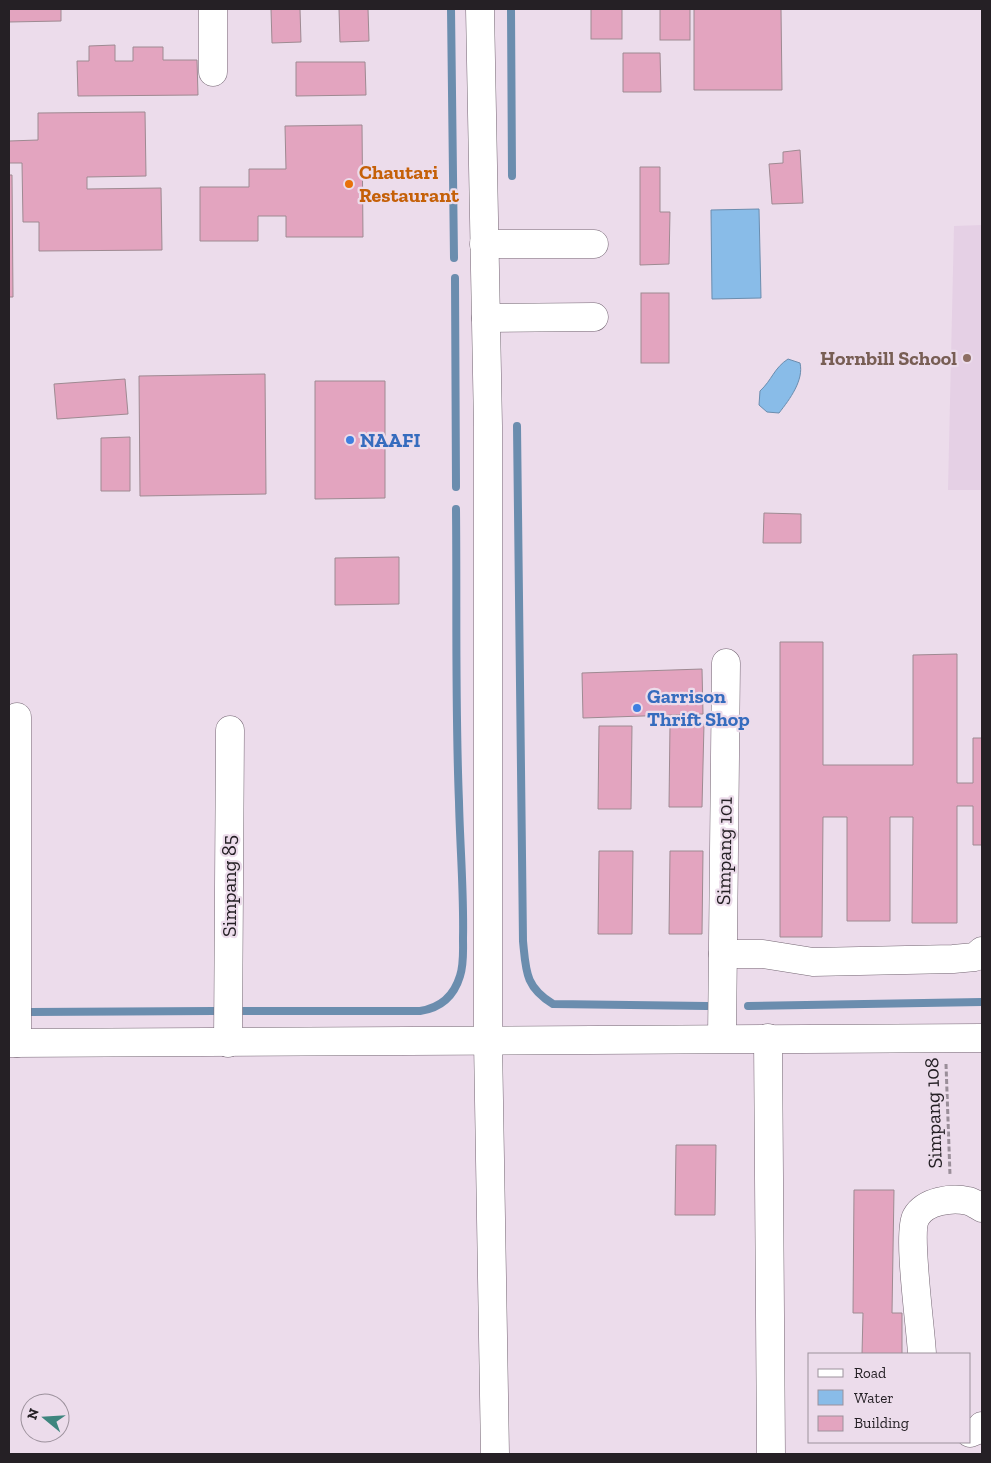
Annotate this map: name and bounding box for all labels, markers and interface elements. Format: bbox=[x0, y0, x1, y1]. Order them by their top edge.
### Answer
place label: Chautari Restaurant bbox=[359, 160, 460, 207]
marker: Chautari Restaurant bbox=[343, 178, 355, 190]
place label: Hornbill School bbox=[820, 346, 957, 370]
marker: Hornbill School bbox=[961, 352, 973, 364]
place label: NAAFI bbox=[360, 428, 420, 452]
marker: NAAFI bbox=[344, 434, 356, 446]
place label: Garrison Thrift Shop bbox=[647, 684, 750, 731]
marker: Garrison Thrift Shop bbox=[631, 702, 643, 714]
street label: Simpang 101 bbox=[711, 796, 737, 905]
street label: Simpang 85 bbox=[217, 835, 241, 937]
street label: Simpang 108 bbox=[919, 1057, 947, 1169]
legend bbox=[808, 1353, 971, 1443]
text: Road bbox=[854, 1364, 887, 1382]
text: Water bbox=[854, 1389, 894, 1407]
north arrow bbox=[20, 1393, 70, 1443]
text: N bbox=[23, 1406, 43, 1422]
text: Building bbox=[854, 1414, 909, 1432]

